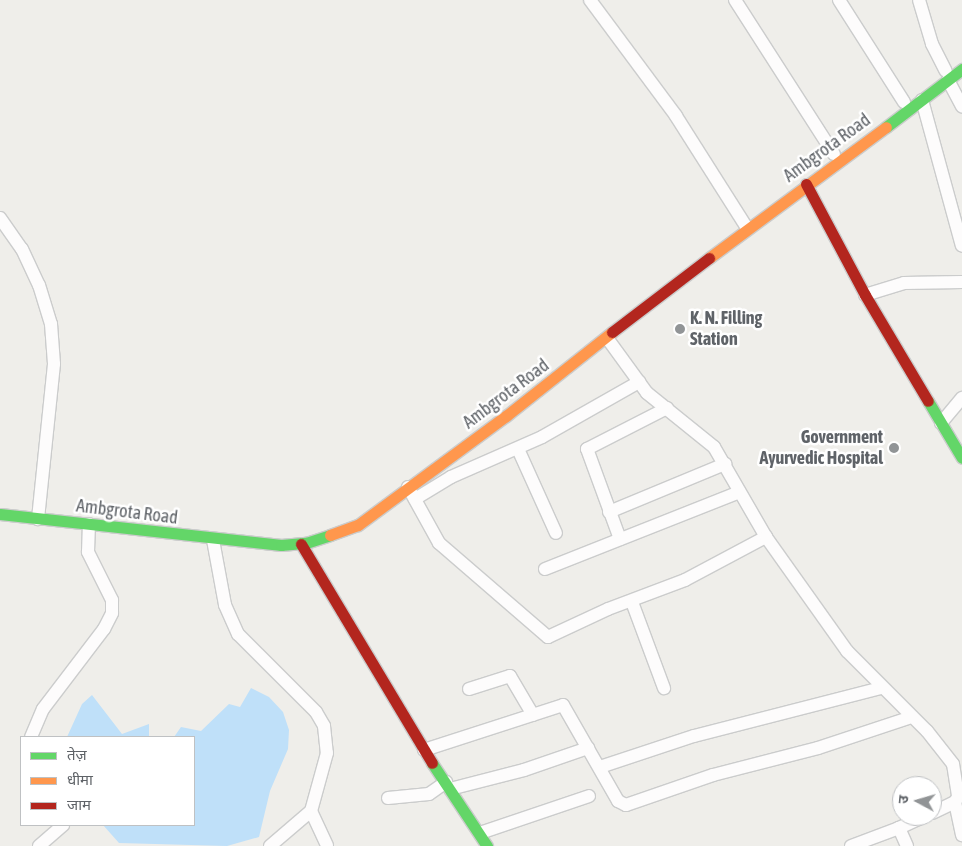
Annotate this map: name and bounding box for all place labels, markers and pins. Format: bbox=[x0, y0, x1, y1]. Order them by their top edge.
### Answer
place label: K. N. Filling Station bbox=[690, 308, 762, 350]
marker: K. N. Filling Station bbox=[674, 323, 686, 335]
place label: Government Ayurvedic Hospital bbox=[759, 427, 883, 469]
marker: Government Ayurvedic Hospital bbox=[887, 441, 901, 455]

